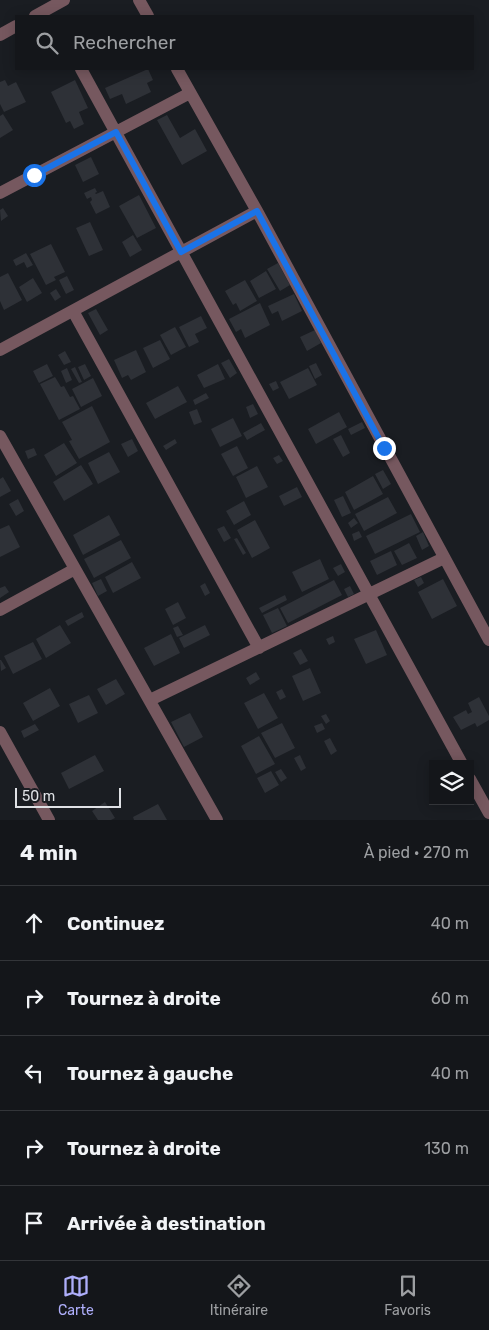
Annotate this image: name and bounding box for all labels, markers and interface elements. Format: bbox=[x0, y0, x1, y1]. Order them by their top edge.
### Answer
search box bbox=[15, 15, 474, 70]
icon: search bbox=[33, 29, 61, 57]
text: Rechercher bbox=[73, 31, 176, 54]
route start bbox=[23, 164, 46, 187]
route end bbox=[373, 437, 396, 460]
map controls bbox=[429, 760, 474, 805]
button: layers bbox=[429, 760, 474, 805]
scale bar bbox=[15, 785, 121, 808]
text: 50 m bbox=[22, 788, 55, 805]
text: 4 min bbox=[20, 840, 78, 865]
text: À pied · 270 m bbox=[364, 843, 469, 862]
icon: ahead bbox=[20, 909, 48, 937]
text: Continuez bbox=[67, 912, 165, 935]
text: 40 m bbox=[431, 914, 469, 933]
icon: right bbox=[20, 984, 48, 1012]
text: Tournez à droite bbox=[67, 987, 221, 1010]
text: 60 m bbox=[431, 989, 469, 1008]
icon: left bbox=[20, 1059, 48, 1087]
text: Tournez à gauche bbox=[67, 1062, 233, 1085]
text: 40 m bbox=[431, 1064, 469, 1083]
icon: right bbox=[20, 1134, 48, 1162]
text: Tournez à droite bbox=[67, 1137, 221, 1160]
text: 130 m bbox=[424, 1139, 469, 1158]
icon: arrive bbox=[20, 1209, 48, 1237]
text: Arrivée à destination bbox=[67, 1212, 266, 1235]
tab: Carte bbox=[58, 1272, 94, 1319]
tab: Itinéraire bbox=[210, 1272, 268, 1319]
tab: Favoris bbox=[384, 1272, 431, 1319]

